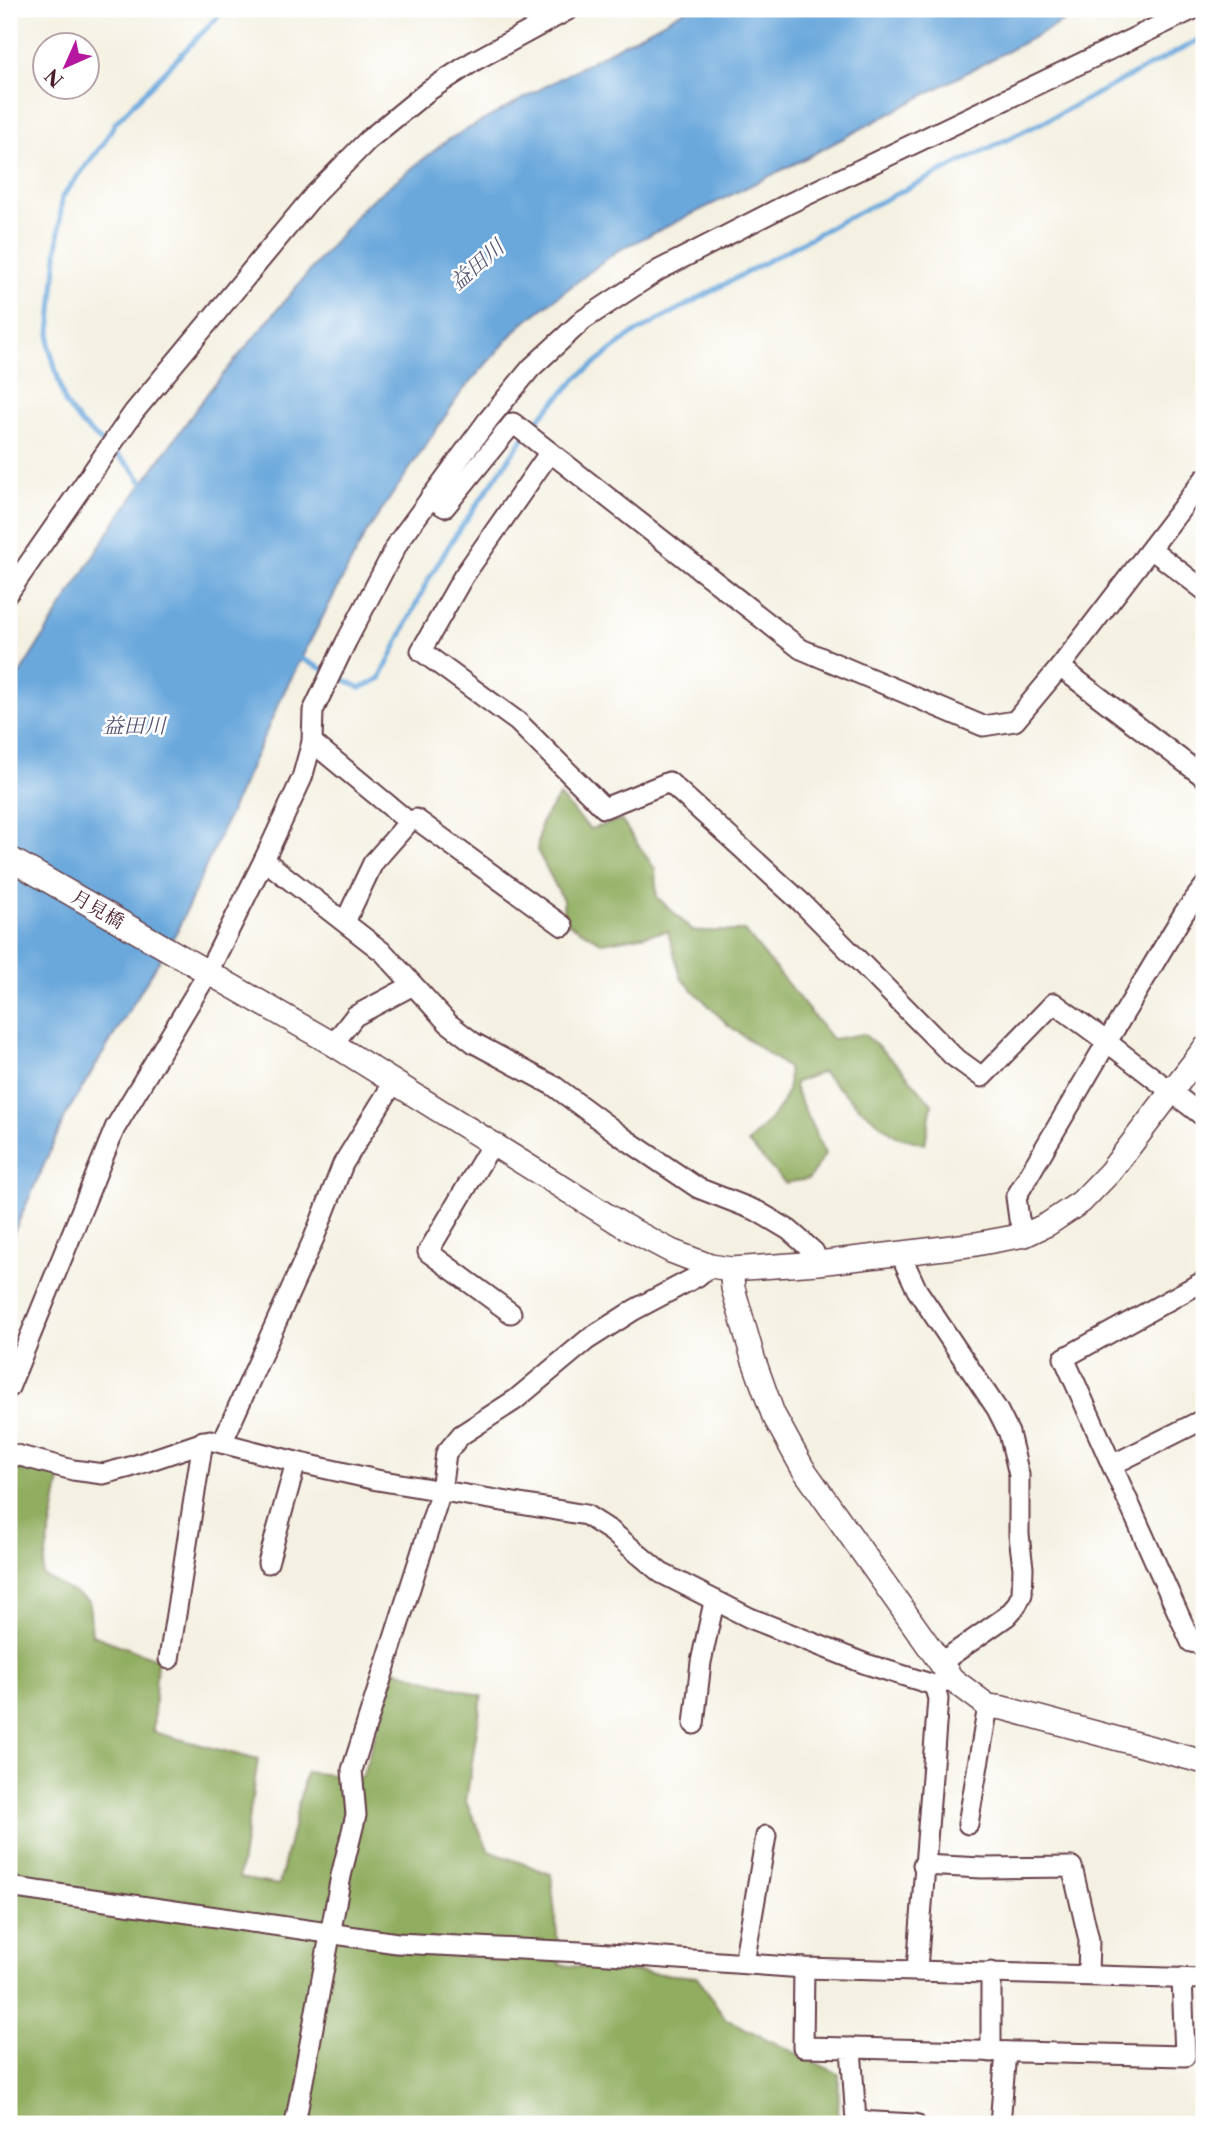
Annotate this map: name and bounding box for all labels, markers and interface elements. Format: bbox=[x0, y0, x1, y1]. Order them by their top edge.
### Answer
north arrow bbox=[32, 32, 102, 102]
text: N bbox=[40, 64, 68, 92]
water label: 益田川 bbox=[445, 233, 510, 295]
water label: 益田川 bbox=[103, 713, 167, 738]
street label: 月見橋 bbox=[67, 885, 128, 934]

